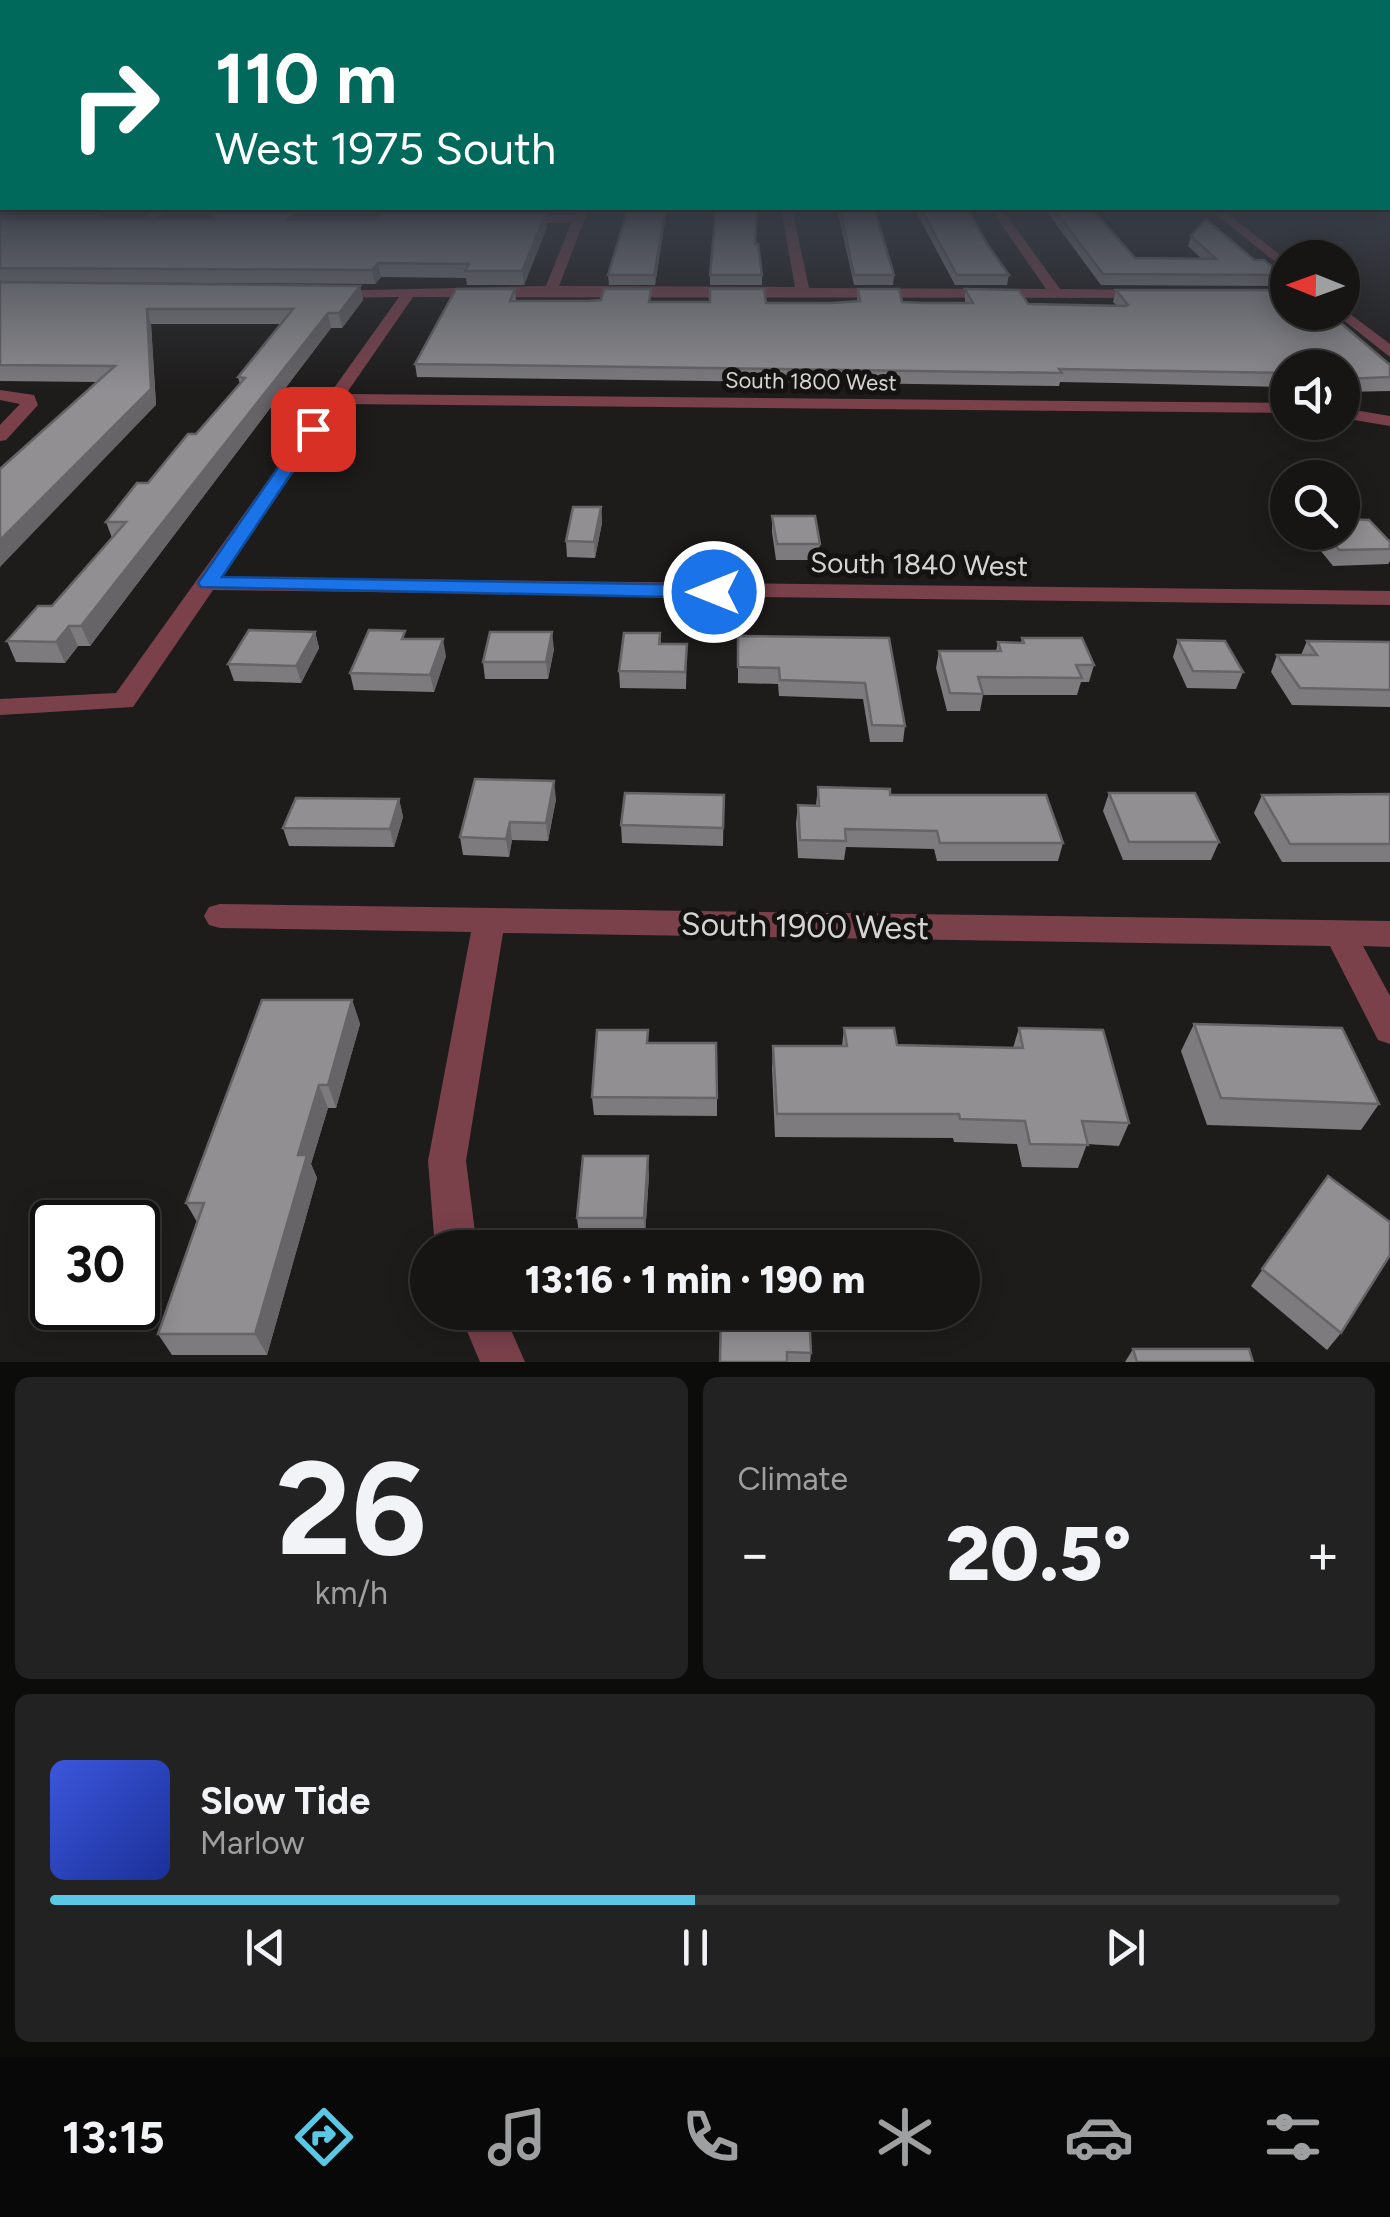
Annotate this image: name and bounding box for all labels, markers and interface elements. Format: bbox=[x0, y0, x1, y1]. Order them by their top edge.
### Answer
text: 110 m bbox=[215, 36, 397, 121]
icon: right bbox=[50, 40, 180, 170]
text: West 1975 South bbox=[215, 121, 556, 175]
north arrow bbox=[1270, 240, 1360, 330]
map controls bbox=[1270, 240, 1360, 550]
button: sound bbox=[1270, 350, 1360, 440]
street label: South 1800 West bbox=[725, 367, 897, 396]
pin bbox=[271, 387, 356, 472]
icon: arrive bbox=[286, 402, 341, 457]
button: search bbox=[1270, 460, 1360, 550]
position arrow bbox=[662, 540, 766, 644]
street label: South 1840 West bbox=[810, 545, 1028, 583]
street label: South 1900 West bbox=[681, 905, 929, 947]
speed limit sign: 30 bbox=[30, 1200, 160, 1330]
text: 13:16 · 1 min · 190 m bbox=[525, 1257, 865, 1303]
text: 26 bbox=[276, 1431, 427, 1587]
text: Climate bbox=[738, 1460, 848, 1498]
text: 20.5° bbox=[946, 1509, 1132, 1599]
text: − bbox=[738, 1521, 772, 1587]
text: + bbox=[1306, 1521, 1340, 1587]
text: km/h bbox=[315, 1574, 388, 1612]
text: Slow Tide bbox=[200, 1778, 370, 1824]
text: Marlow bbox=[200, 1824, 304, 1862]
icon: previous bbox=[238, 1920, 293, 1975]
icon: pause bbox=[668, 1920, 723, 1975]
icon: next bbox=[1098, 1920, 1153, 1975]
icon: directions bbox=[289, 2102, 359, 2172]
icon: music bbox=[482, 2102, 552, 2172]
icon: phone bbox=[676, 2102, 746, 2172]
icon: climate bbox=[870, 2102, 940, 2172]
icon: car bbox=[1064, 2102, 1134, 2172]
icon: filters bbox=[1258, 2102, 1328, 2172]
text: 13:15 bbox=[62, 2110, 165, 2164]

